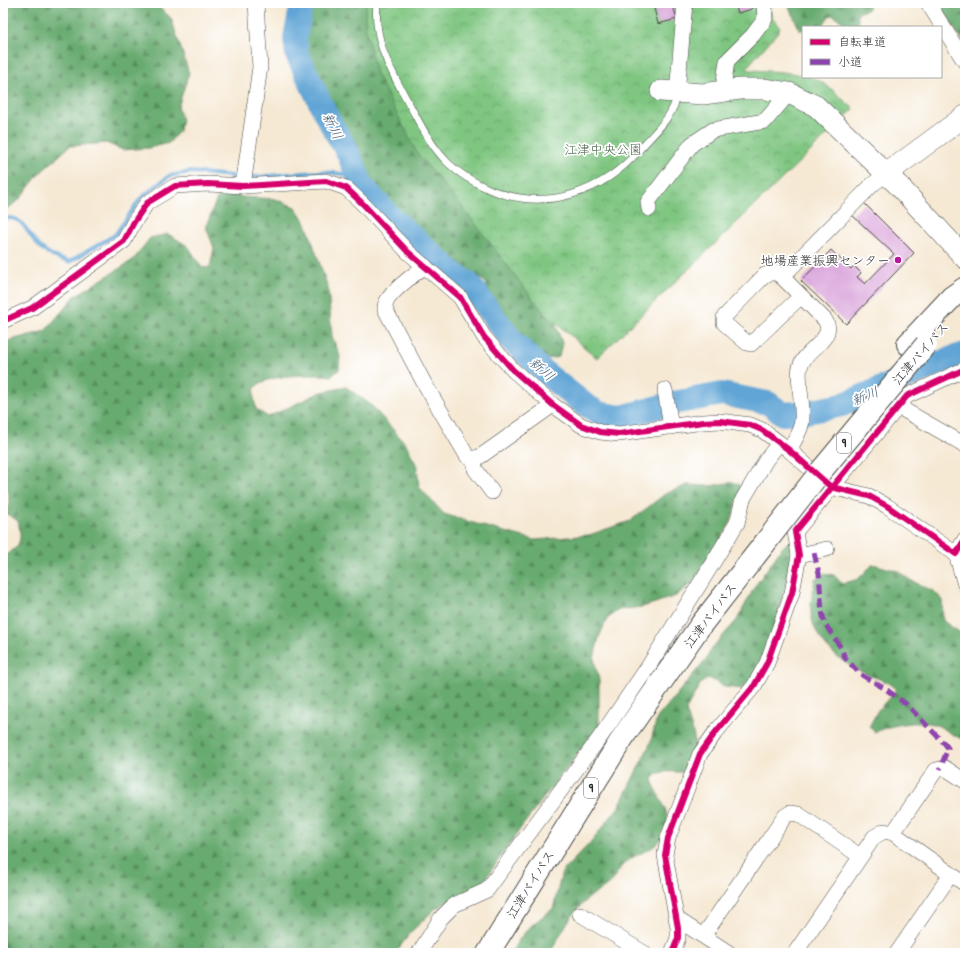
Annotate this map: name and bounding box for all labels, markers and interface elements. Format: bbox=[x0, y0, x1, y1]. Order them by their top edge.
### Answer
legend bbox=[802, 26, 942, 78]
text: 自転車道 bbox=[838, 33, 886, 50]
text: 小道 bbox=[838, 53, 862, 70]
water label: 新川 bbox=[319, 109, 348, 143]
park label: 江津中央公園 bbox=[564, 140, 642, 158]
place label: 地場産業振興センター bbox=[761, 251, 890, 269]
marker: 地場産業振興センター bbox=[893, 255, 903, 265]
street label: 江津バイパス bbox=[888, 318, 952, 388]
water label: 新川 bbox=[526, 352, 559, 385]
water label: 新川 bbox=[848, 381, 881, 410]
road number: 9 bbox=[837, 433, 851, 453]
street label: 江津バイパス bbox=[679, 579, 741, 651]
road number: 9 bbox=[584, 778, 598, 798]
street label: 江津バイパス bbox=[502, 846, 558, 922]

